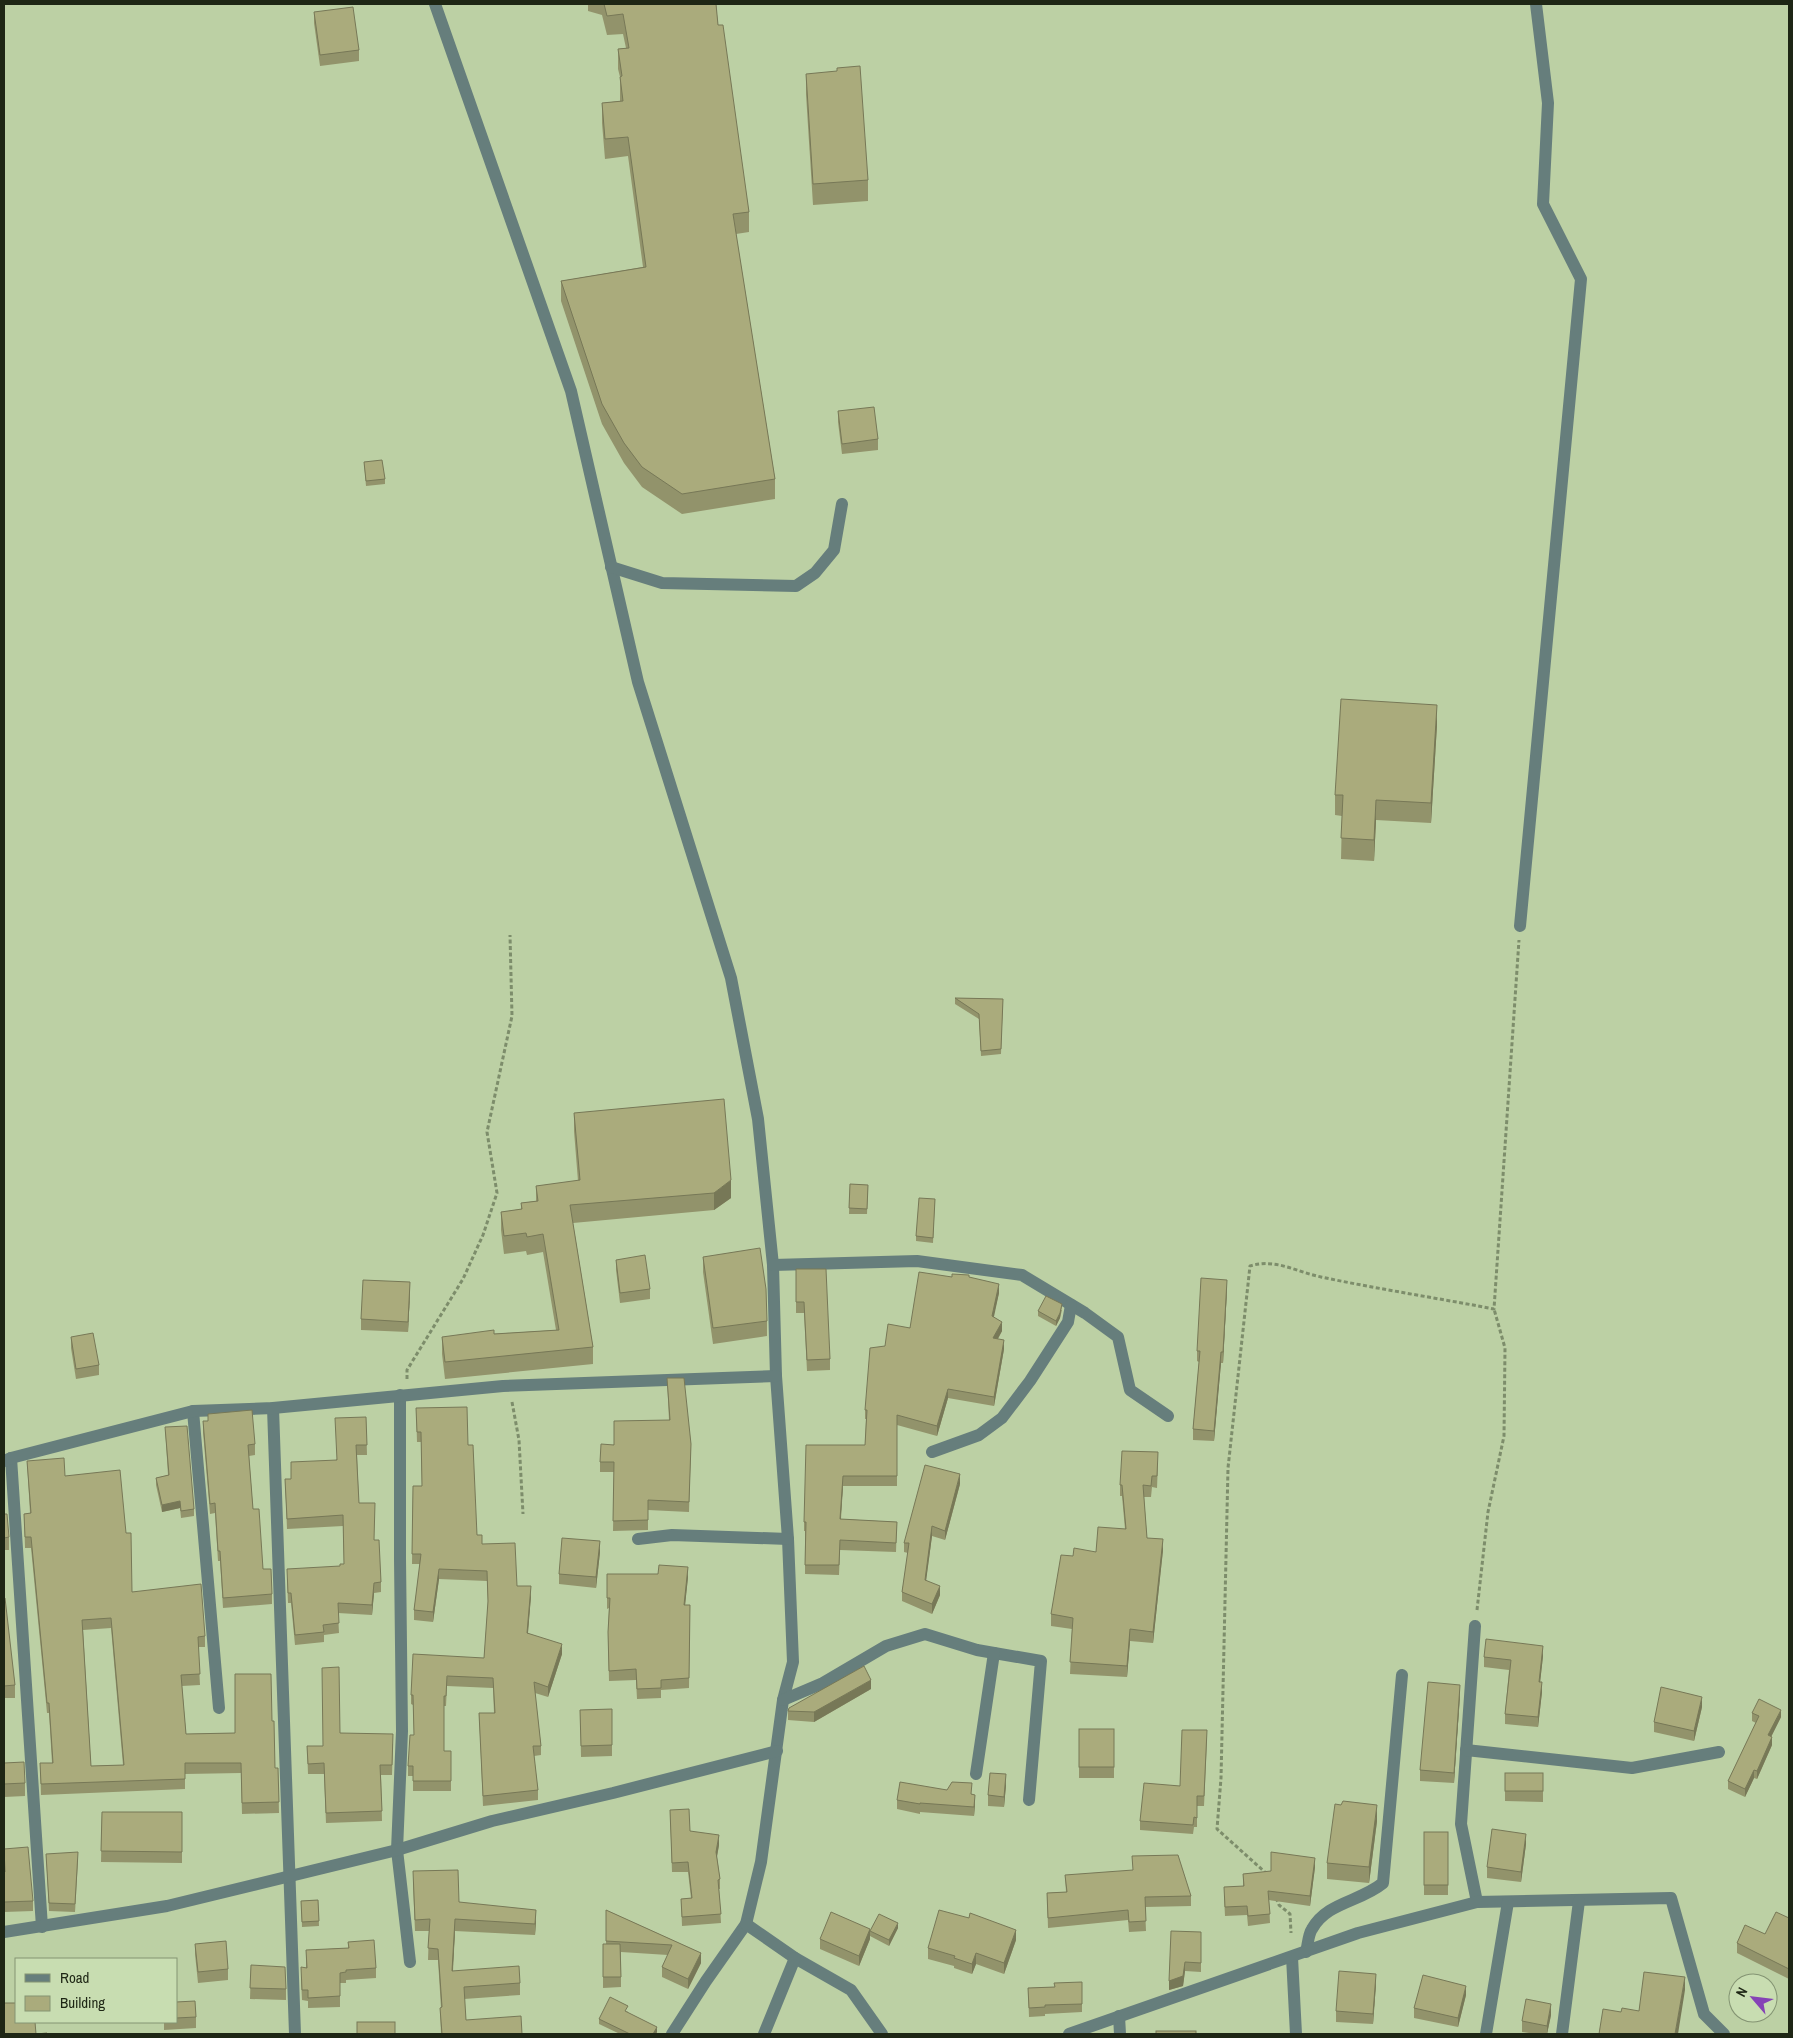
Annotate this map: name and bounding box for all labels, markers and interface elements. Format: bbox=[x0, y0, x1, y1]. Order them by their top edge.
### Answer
legend bbox=[15, 1958, 178, 2023]
text: Road bbox=[60, 1967, 89, 1988]
north arrow bbox=[1728, 1973, 1778, 2023]
text: N bbox=[1732, 1984, 1751, 2000]
text: Building bbox=[60, 1992, 105, 2013]

